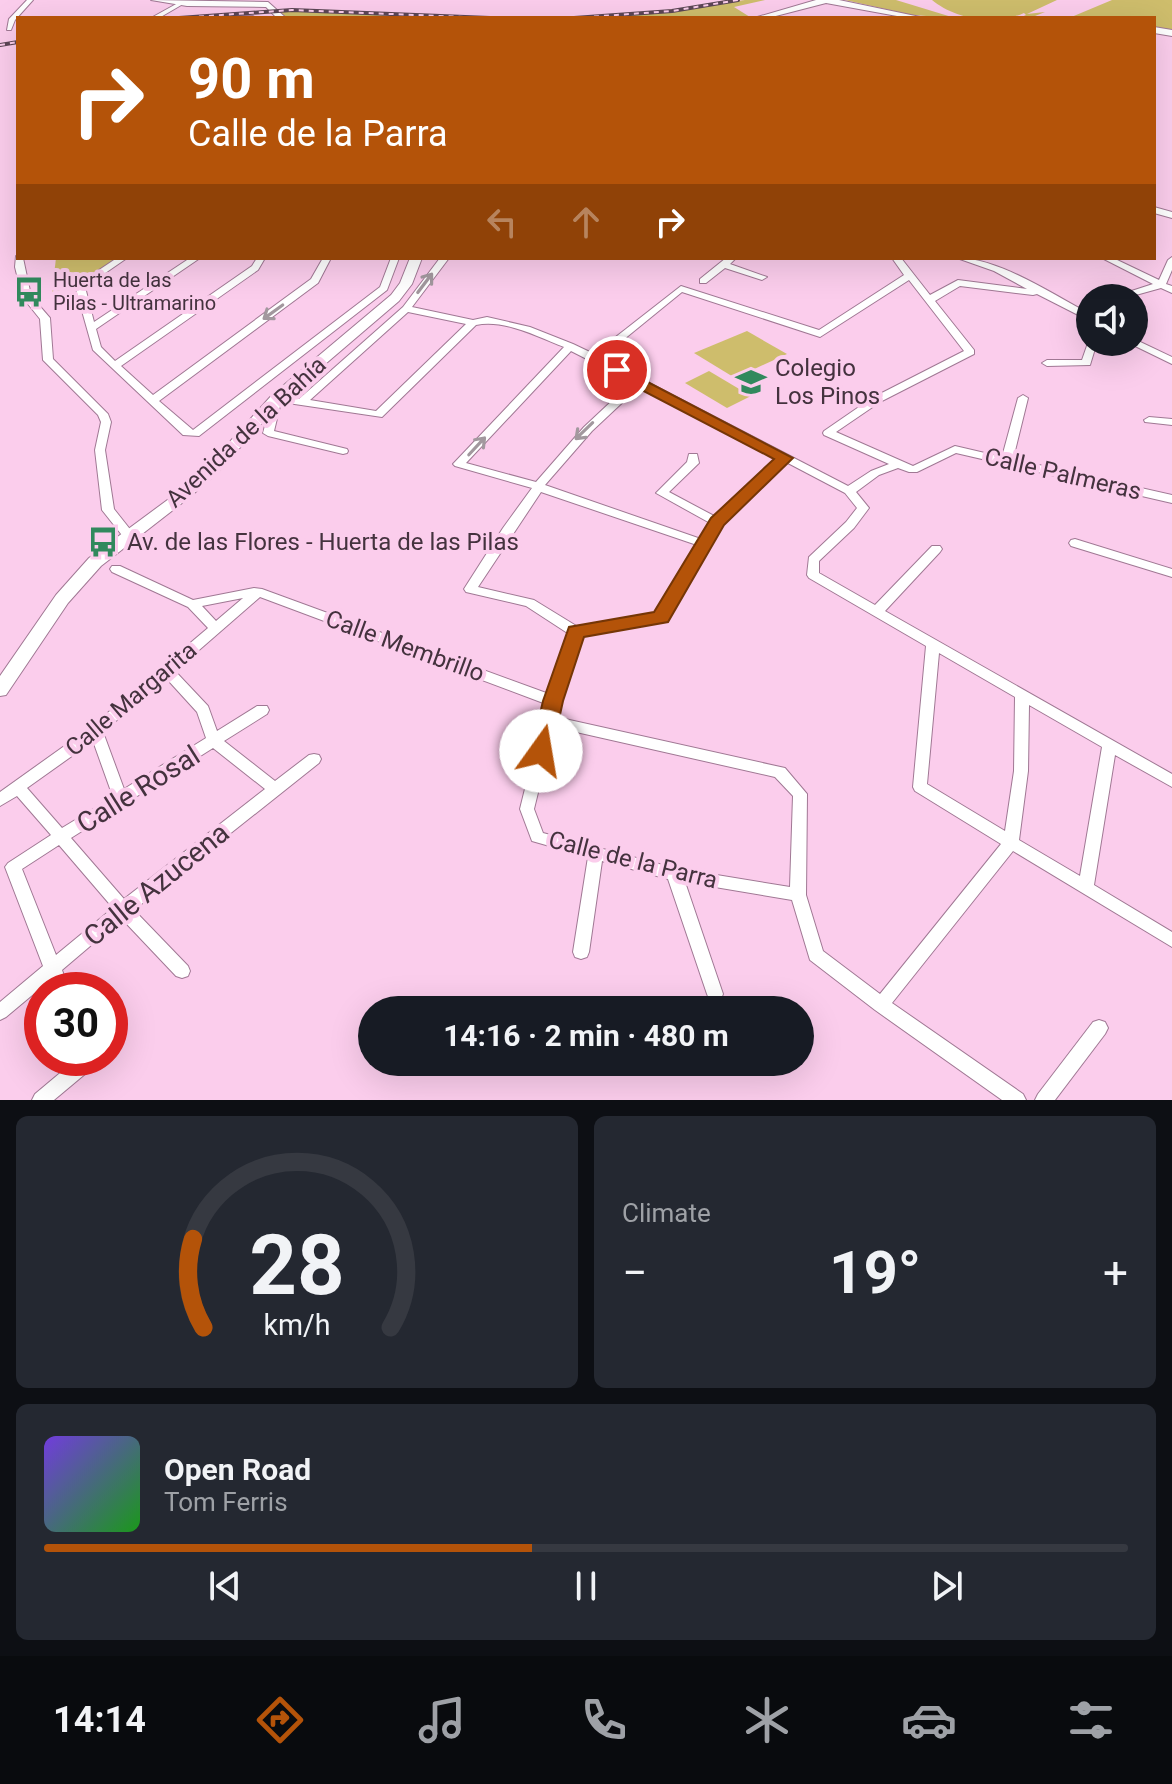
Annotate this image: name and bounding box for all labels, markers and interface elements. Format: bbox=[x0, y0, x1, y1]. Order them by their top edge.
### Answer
text: 90 m bbox=[188, 46, 315, 112]
icon: right bbox=[56, 48, 160, 152]
text: Calle de la Parra bbox=[188, 113, 448, 155]
icon: left bbox=[480, 200, 524, 244]
icon: ahead bbox=[564, 200, 608, 244]
icon: right bbox=[648, 200, 692, 244]
place label: Huerta de las Pilas - Ultramarino bbox=[53, 268, 216, 315]
one-way arrow bbox=[417, 273, 434, 294]
bus stop icon: Huerta de las Pilas - Ultramarino bbox=[12, 275, 46, 309]
map controls bbox=[1076, 284, 1148, 356]
button: sound bbox=[1076, 284, 1148, 356]
one-way arrow bbox=[263, 303, 284, 320]
pin bbox=[583, 336, 651, 404]
icon: arrive bbox=[595, 348, 639, 392]
street label: Avenida de la Bahía bbox=[160, 351, 332, 513]
place label: Colegio Los Pinos bbox=[775, 354, 880, 410]
school or university icon: Colegio Los Pinos bbox=[734, 365, 768, 399]
one-way arrow bbox=[575, 421, 594, 440]
one-way arrow bbox=[467, 436, 485, 456]
street label: Calle Palmeras bbox=[982, 442, 1144, 506]
bus stop icon: Av. de las Flores - Huerta de las Pilas bbox=[86, 525, 120, 559]
place label: Av. de las Flores - Huerta de las Pilas bbox=[127, 528, 519, 556]
street label: Calle Membrillo bbox=[322, 604, 488, 688]
street label: Calle Margarita bbox=[60, 636, 202, 762]
position arrow bbox=[499, 709, 583, 793]
street label: Calle Rosal bbox=[71, 739, 206, 840]
street label: Calle Azucena bbox=[77, 816, 235, 953]
street label: Calle de la Parra bbox=[546, 825, 720, 895]
speed limit sign: 30 bbox=[24, 972, 128, 1076]
text: 14:16 · 2 min · 480 m bbox=[443, 1018, 729, 1053]
text: Climate bbox=[622, 1198, 711, 1228]
text: 28 bbox=[249, 1217, 345, 1314]
text: 19° bbox=[829, 1237, 921, 1308]
text: − bbox=[622, 1247, 647, 1299]
text: + bbox=[1103, 1247, 1128, 1299]
text: km/h bbox=[263, 1308, 331, 1342]
text: Open Road bbox=[164, 1452, 311, 1487]
text: Tom Ferris bbox=[164, 1487, 288, 1517]
icon: previous bbox=[203, 1564, 247, 1608]
icon: pause bbox=[564, 1564, 608, 1608]
icon: next bbox=[925, 1564, 969, 1608]
icon: directions bbox=[252, 1692, 308, 1748]
icon: music bbox=[414, 1692, 470, 1748]
icon: phone bbox=[576, 1692, 632, 1748]
icon: climate bbox=[739, 1692, 795, 1748]
icon: car bbox=[901, 1692, 957, 1748]
icon: filters bbox=[1063, 1692, 1119, 1748]
text: 14:14 bbox=[53, 1699, 146, 1741]

